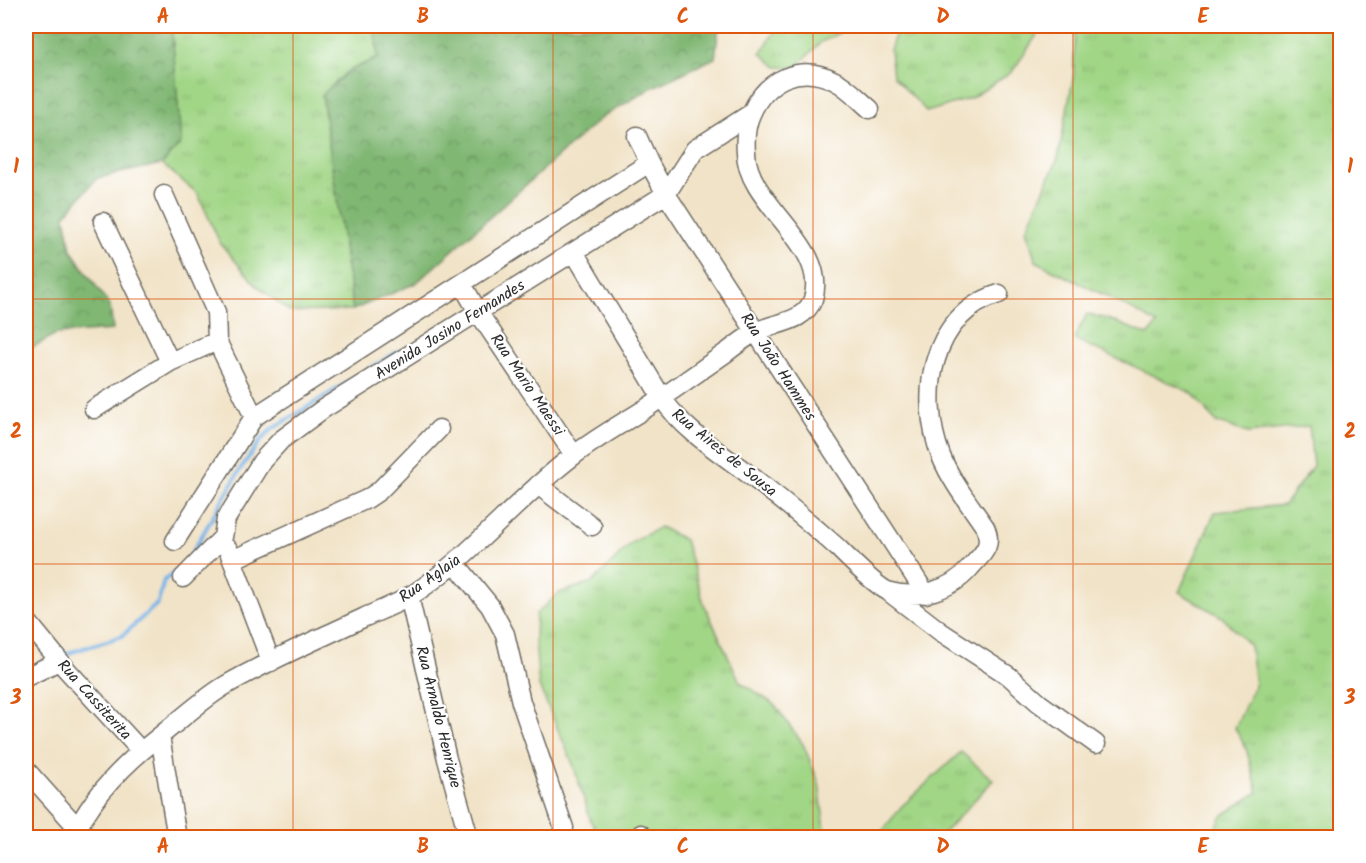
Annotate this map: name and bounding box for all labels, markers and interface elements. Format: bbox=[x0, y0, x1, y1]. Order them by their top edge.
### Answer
text: A bbox=[157, 2, 169, 34]
text: B bbox=[417, 2, 429, 34]
text: C bbox=[677, 2, 689, 34]
text: D bbox=[936, 2, 950, 34]
text: E bbox=[1197, 2, 1209, 34]
text: 1 bbox=[13, 152, 19, 184]
text: 1 bbox=[1347, 152, 1353, 184]
street label: Avenida Josino Fernandes bbox=[370, 273, 530, 386]
street label: Rua João Hammes bbox=[734, 308, 823, 426]
street label: Rua Mario Maessi bbox=[483, 329, 571, 442]
street label: Rua Aires de Sousa bbox=[666, 403, 782, 503]
text: 2 bbox=[10, 417, 22, 449]
text: 2 bbox=[1344, 417, 1356, 449]
street label: Rua Aglaia bbox=[394, 548, 466, 610]
street label: Rua Arnaldo Henrique bbox=[408, 643, 468, 791]
street label: Rua Cassiterita bbox=[51, 654, 137, 746]
text: 3 bbox=[10, 683, 22, 715]
text: 3 bbox=[1344, 683, 1356, 715]
text: A bbox=[157, 832, 169, 863]
text: B bbox=[417, 832, 429, 863]
text: C bbox=[677, 832, 689, 863]
text: D bbox=[936, 832, 950, 863]
text: E bbox=[1197, 832, 1209, 863]

